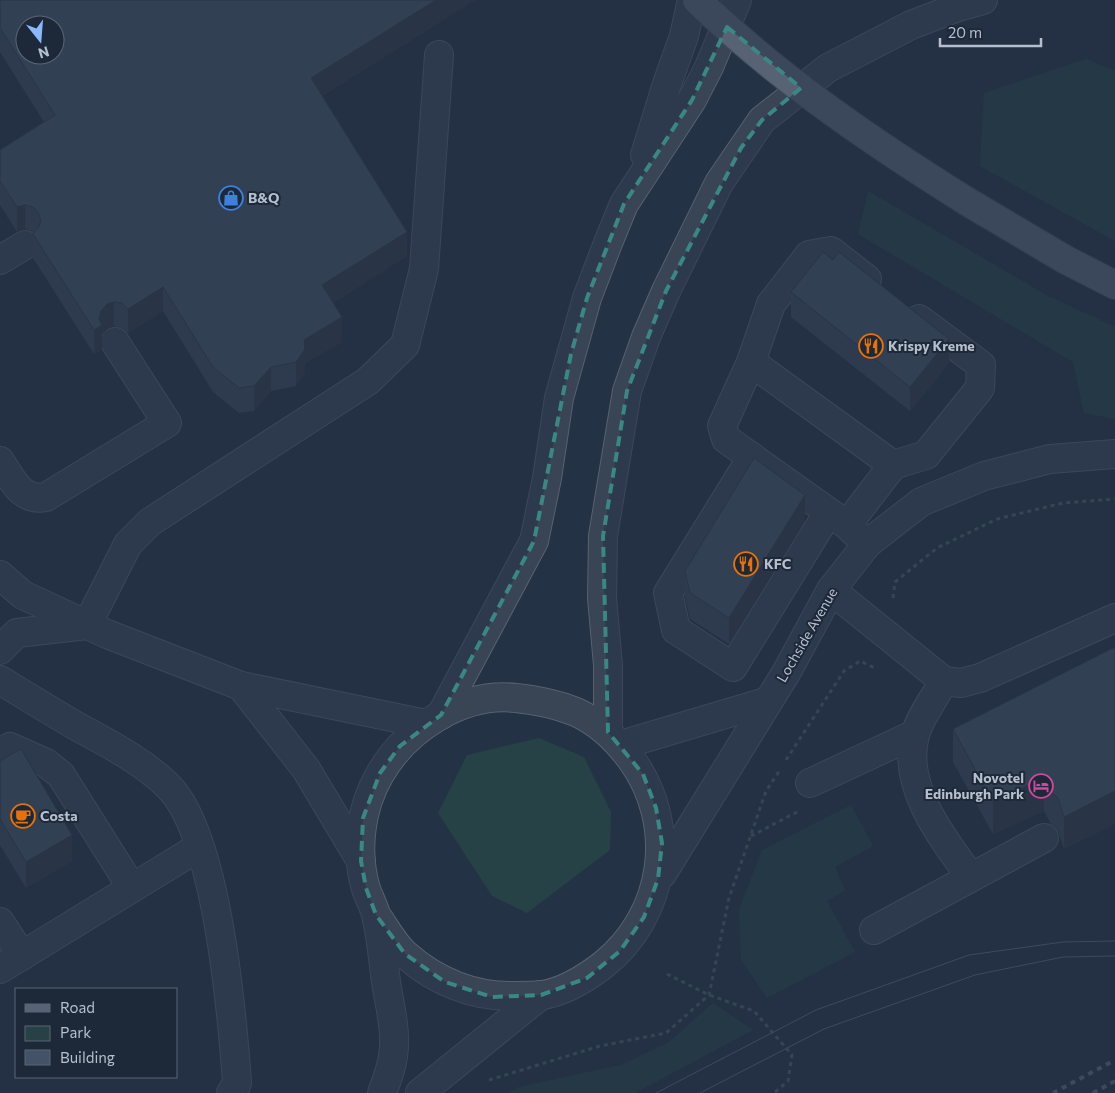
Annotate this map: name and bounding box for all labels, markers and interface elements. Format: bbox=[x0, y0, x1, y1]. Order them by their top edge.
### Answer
north arrow bbox=[15, 15, 65, 65]
scale bar bbox=[940, 15, 1041, 47]
text: 20 m bbox=[948, 23, 982, 41]
text: N bbox=[36, 43, 51, 63]
shop icon: B&Q bbox=[218, 185, 244, 211]
place label: B&Q bbox=[248, 189, 279, 206]
restaurant icon: Krispy Kreme bbox=[858, 333, 884, 359]
place label: Krispy Kreme bbox=[888, 337, 975, 354]
restaurant icon: KFC bbox=[733, 551, 759, 577]
place label: KFC bbox=[764, 555, 791, 572]
street label: Lochside Avenue bbox=[773, 585, 840, 685]
place label: Novotel Edinburgh Park bbox=[925, 769, 1024, 802]
hotel icon: Novotel Edinburgh Park bbox=[1028, 773, 1054, 799]
cafe icon: Costa bbox=[10, 803, 36, 829]
place label: Costa bbox=[40, 807, 78, 824]
legend bbox=[15, 988, 178, 1078]
text: Road bbox=[60, 998, 95, 1016]
text: Park bbox=[60, 1023, 91, 1041]
text: Building bbox=[60, 1048, 115, 1066]

